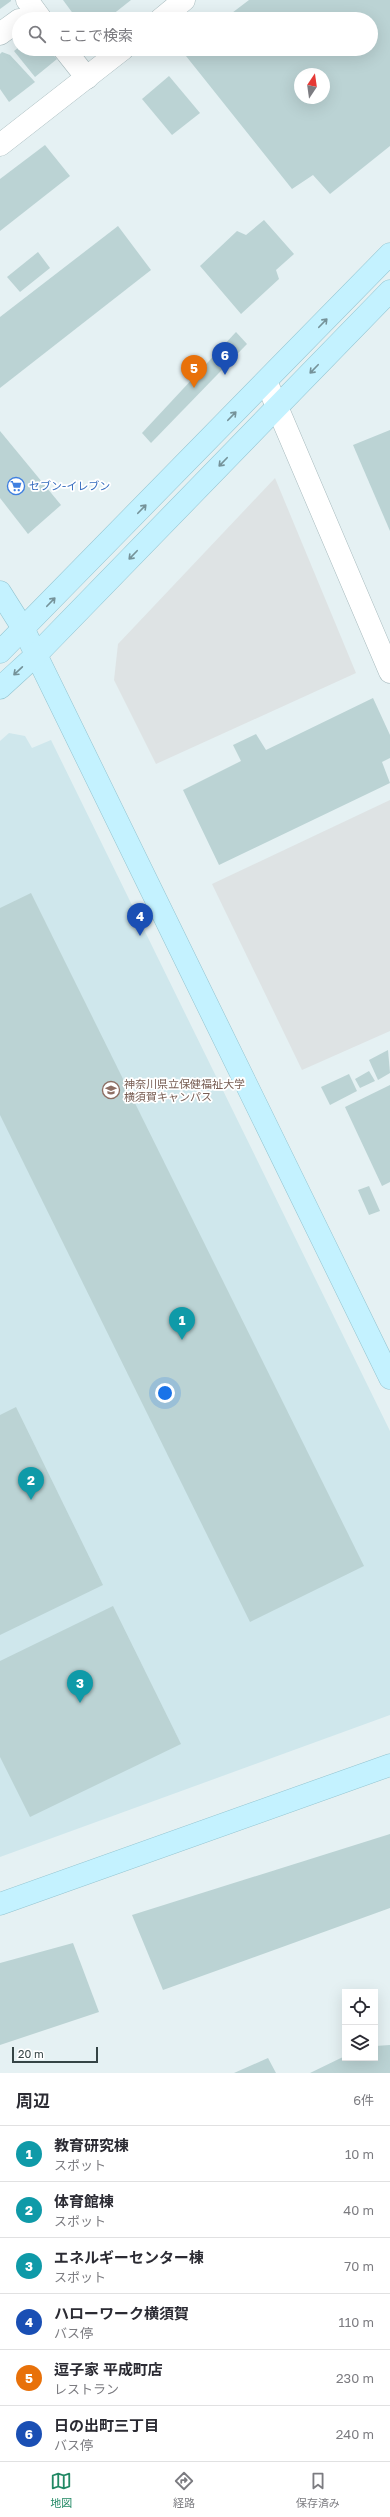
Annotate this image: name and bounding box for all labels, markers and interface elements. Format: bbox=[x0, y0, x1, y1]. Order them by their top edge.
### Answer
search box bbox=[12, 12, 378, 56]
icon: search bbox=[26, 23, 48, 45]
text: ここで検索 bbox=[58, 26, 133, 44]
north arrow bbox=[294, 68, 330, 104]
one-way arrow bbox=[318, 318, 328, 328]
pin: 6 bbox=[212, 342, 238, 375]
pin: 5 bbox=[181, 355, 207, 388]
one-way arrow bbox=[309, 364, 319, 374]
one-way arrow bbox=[227, 411, 237, 421]
one-way arrow bbox=[219, 457, 228, 467]
supermarket icon: セブン-イレブン bbox=[6, 476, 26, 496]
place label: セブン-イレブン bbox=[29, 479, 110, 492]
one-way arrow bbox=[137, 504, 147, 514]
one-way arrow bbox=[128, 550, 138, 560]
one-way arrow bbox=[46, 597, 56, 607]
one-way arrow bbox=[13, 667, 23, 676]
pin: 4 bbox=[127, 903, 153, 936]
place label: 神奈川県立保健福祉大学 横須賀キャンパス bbox=[124, 1077, 245, 1103]
school or university icon: 神奈川県立保健福祉大学 横須賀キャンパス bbox=[101, 1080, 121, 1100]
pin: 1 bbox=[169, 1307, 195, 1340]
your location bbox=[155, 1383, 175, 1403]
pin: 2 bbox=[18, 1467, 44, 1500]
pin: 3 bbox=[67, 1670, 93, 1703]
map controls bbox=[342, 1989, 378, 2061]
button: locate bbox=[342, 1989, 378, 2025]
button: layers bbox=[342, 2025, 378, 2061]
scale bar bbox=[12, 2045, 98, 2064]
text: 20 m bbox=[18, 2047, 44, 2060]
text: 周辺 bbox=[16, 2090, 50, 2111]
text: 6件 bbox=[353, 2092, 374, 2108]
text: 教育研究棟 bbox=[54, 2136, 129, 2154]
text: 1 bbox=[26, 2146, 32, 2162]
text: 10 m bbox=[345, 2146, 374, 2162]
text: スポット bbox=[54, 2157, 106, 2173]
text: 体育館棟 bbox=[54, 2192, 114, 2210]
text: 2 bbox=[25, 2202, 33, 2218]
text: 40 m bbox=[343, 2202, 374, 2218]
text: スポット bbox=[54, 2213, 106, 2229]
text: エネルギーセンター棟 bbox=[54, 2248, 204, 2266]
text: 3 bbox=[25, 2258, 33, 2274]
text: 70 m bbox=[344, 2258, 374, 2274]
text: スポット bbox=[54, 2269, 106, 2285]
text: ハローワーク横須賀 bbox=[54, 2304, 189, 2322]
text: 4 bbox=[25, 2314, 33, 2330]
text: 110 m bbox=[339, 2314, 374, 2330]
text: バス停 bbox=[54, 2325, 93, 2341]
text: 逗子家 平成町店 bbox=[54, 2360, 163, 2378]
text: 5 bbox=[25, 2370, 33, 2386]
text: 230 m bbox=[336, 2370, 374, 2386]
text: レストラン bbox=[54, 2381, 119, 2397]
text: 日の出町三丁目 bbox=[54, 2416, 159, 2434]
text: 6 bbox=[25, 2426, 33, 2442]
text: 240 m bbox=[336, 2426, 374, 2442]
text: バス停 bbox=[54, 2437, 93, 2453]
tab: 地図 bbox=[50, 2470, 72, 2510]
tab: 経路 bbox=[173, 2470, 195, 2510]
tab: 保存済み bbox=[296, 2470, 340, 2510]

